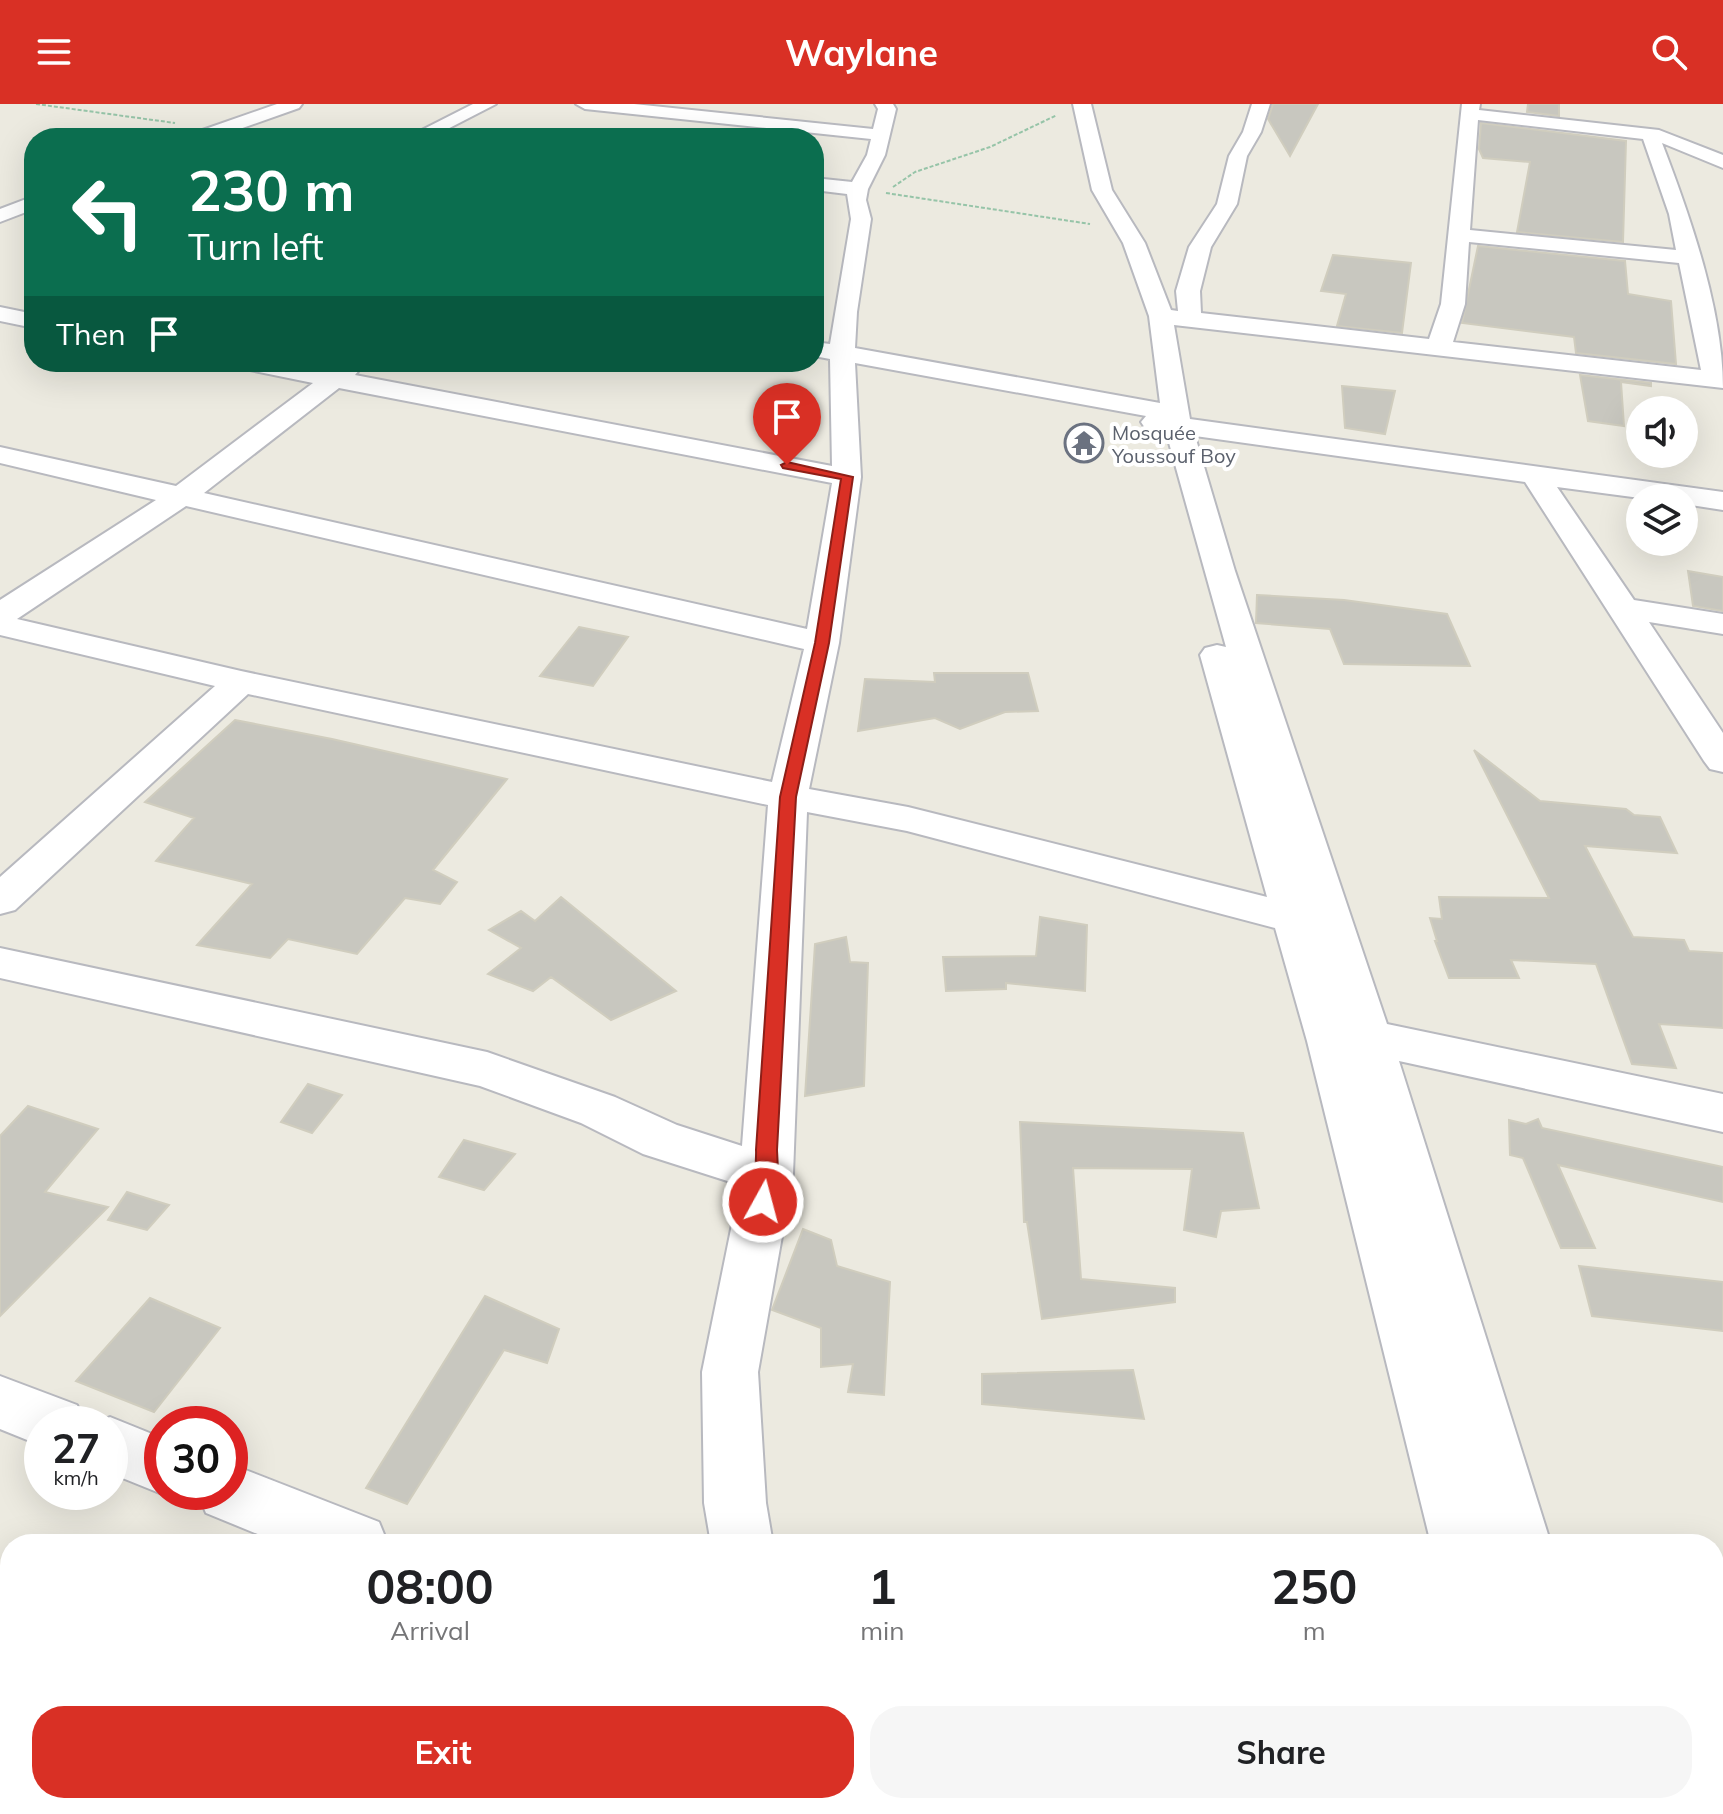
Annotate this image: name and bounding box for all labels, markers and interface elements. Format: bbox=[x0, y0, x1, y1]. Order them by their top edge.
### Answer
icon: menu bbox=[32, 30, 76, 74]
text: Waylane bbox=[785, 30, 938, 75]
icon: search bbox=[1647, 30, 1691, 74]
text: 230 m bbox=[188, 155, 355, 225]
icon: left bbox=[56, 160, 160, 264]
text: Turn left bbox=[188, 224, 324, 269]
icon: arrive bbox=[142, 312, 186, 356]
text: Then bbox=[56, 315, 126, 353]
pin bbox=[753, 383, 821, 465]
icon: arrive bbox=[765, 395, 809, 439]
map controls bbox=[1626, 396, 1698, 556]
button: sound bbox=[1626, 396, 1698, 468]
place label: Mosquée Youssouf Boy bbox=[1111, 420, 1236, 468]
temple icon: Mosquée Youssouf Boy bbox=[1063, 422, 1105, 464]
button: layers bbox=[1626, 484, 1698, 556]
position arrow bbox=[721, 1160, 805, 1244]
speed limit sign: 30 bbox=[144, 1406, 248, 1510]
text: 27 bbox=[52, 1423, 100, 1473]
text: km/h bbox=[53, 1465, 99, 1490]
text: 08:00 bbox=[367, 1556, 494, 1616]
text: 1 bbox=[868, 1556, 897, 1616]
text: 250 bbox=[1271, 1556, 1357, 1616]
text: Arrival bbox=[390, 1614, 470, 1647]
text: min bbox=[860, 1614, 904, 1647]
text: m bbox=[1303, 1614, 1326, 1647]
button: Exit bbox=[32, 1706, 854, 1798]
button: Share bbox=[870, 1706, 1692, 1798]

